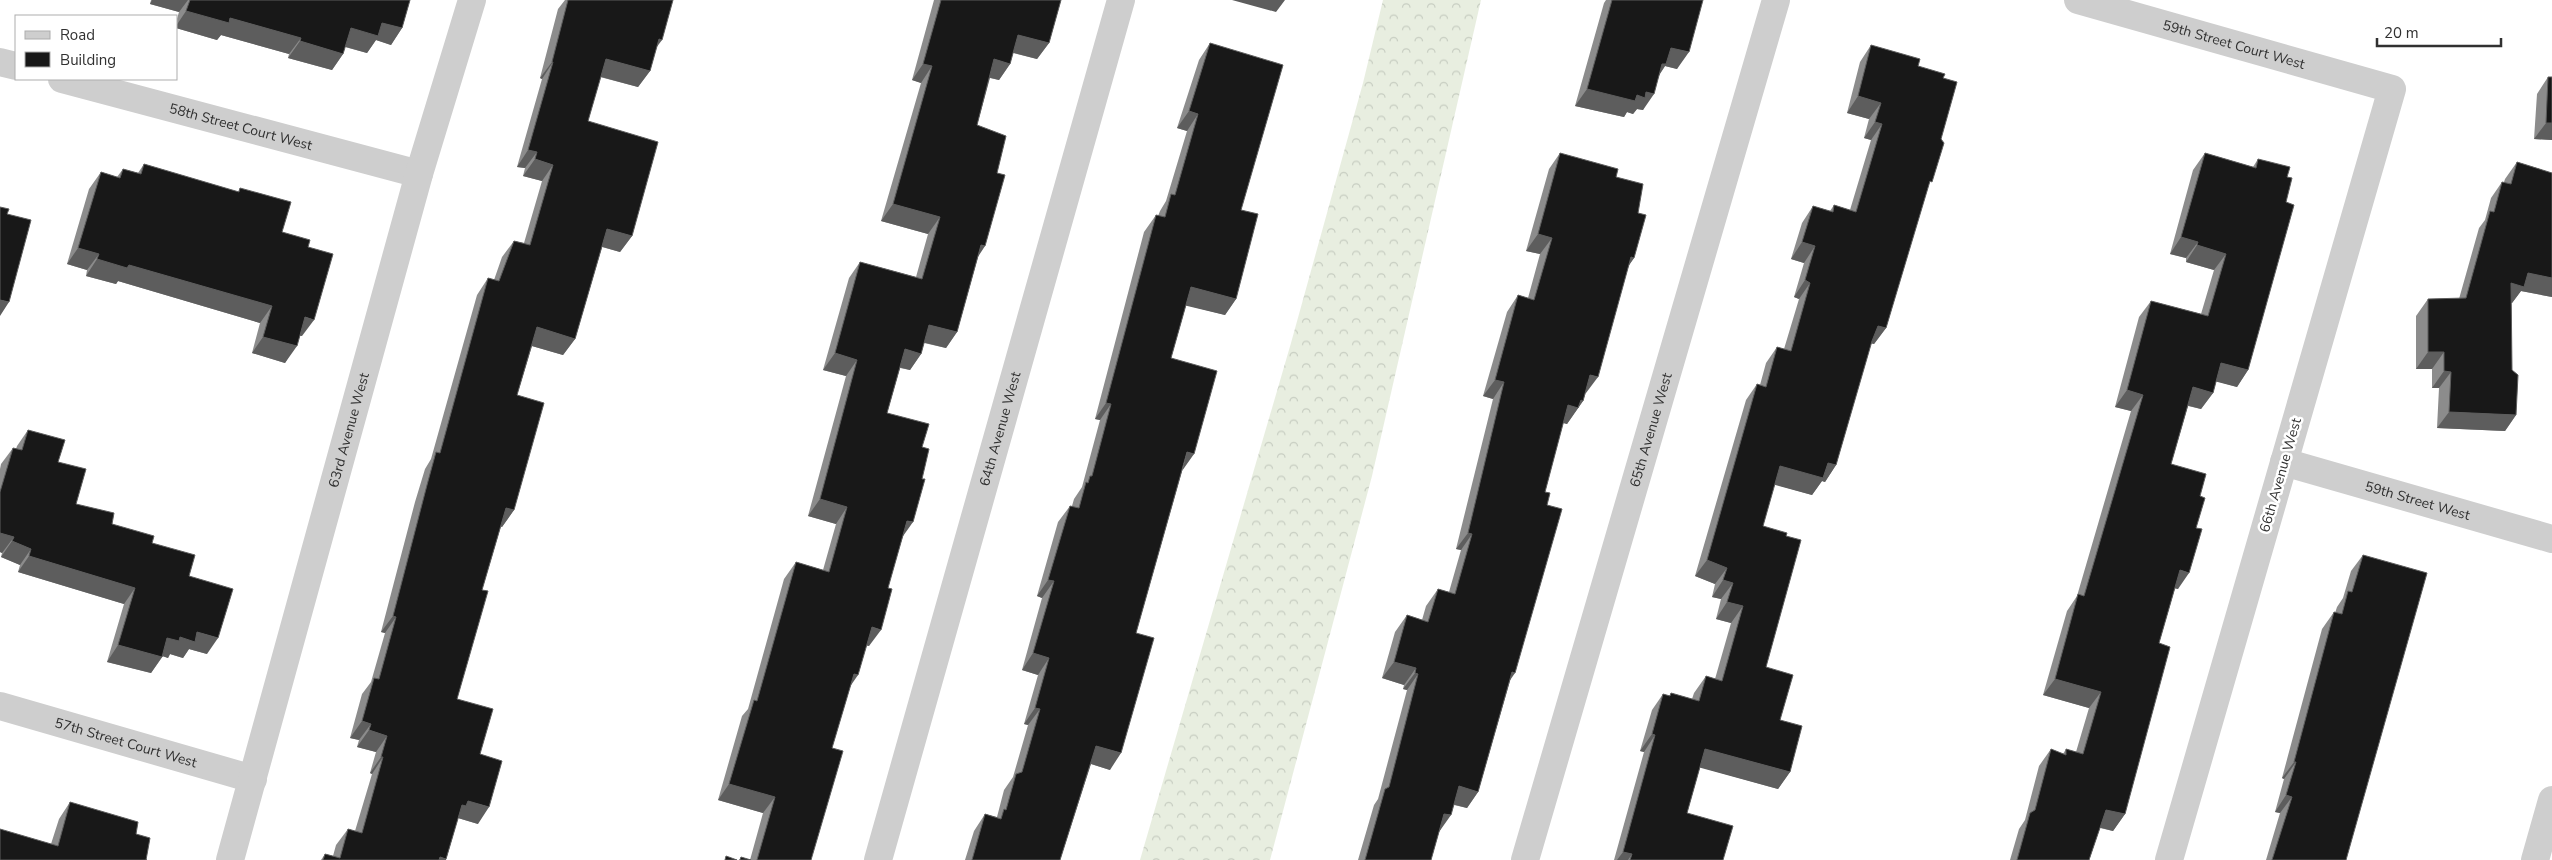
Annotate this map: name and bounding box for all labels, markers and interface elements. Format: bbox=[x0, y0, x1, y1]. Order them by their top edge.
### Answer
legend bbox=[15, 15, 178, 80]
street label: 59th Street Court West bbox=[2160, 15, 2307, 74]
scale bar bbox=[2377, 15, 2501, 47]
text: 20 m bbox=[2384, 23, 2419, 43]
text: Road bbox=[60, 25, 95, 45]
text: Building bbox=[60, 50, 116, 70]
street label: 58th Street Court West bbox=[167, 99, 314, 155]
street label: 64th Avenue West bbox=[975, 369, 1026, 488]
street label: 63rd Avenue West bbox=[324, 370, 374, 490]
street label: 65th Avenue West bbox=[1625, 371, 1677, 489]
street label: 66th Avenue West bbox=[2255, 416, 2306, 535]
street label: 59th Street West bbox=[2363, 477, 2472, 525]
street label: 57th Street Court West bbox=[52, 713, 199, 772]

